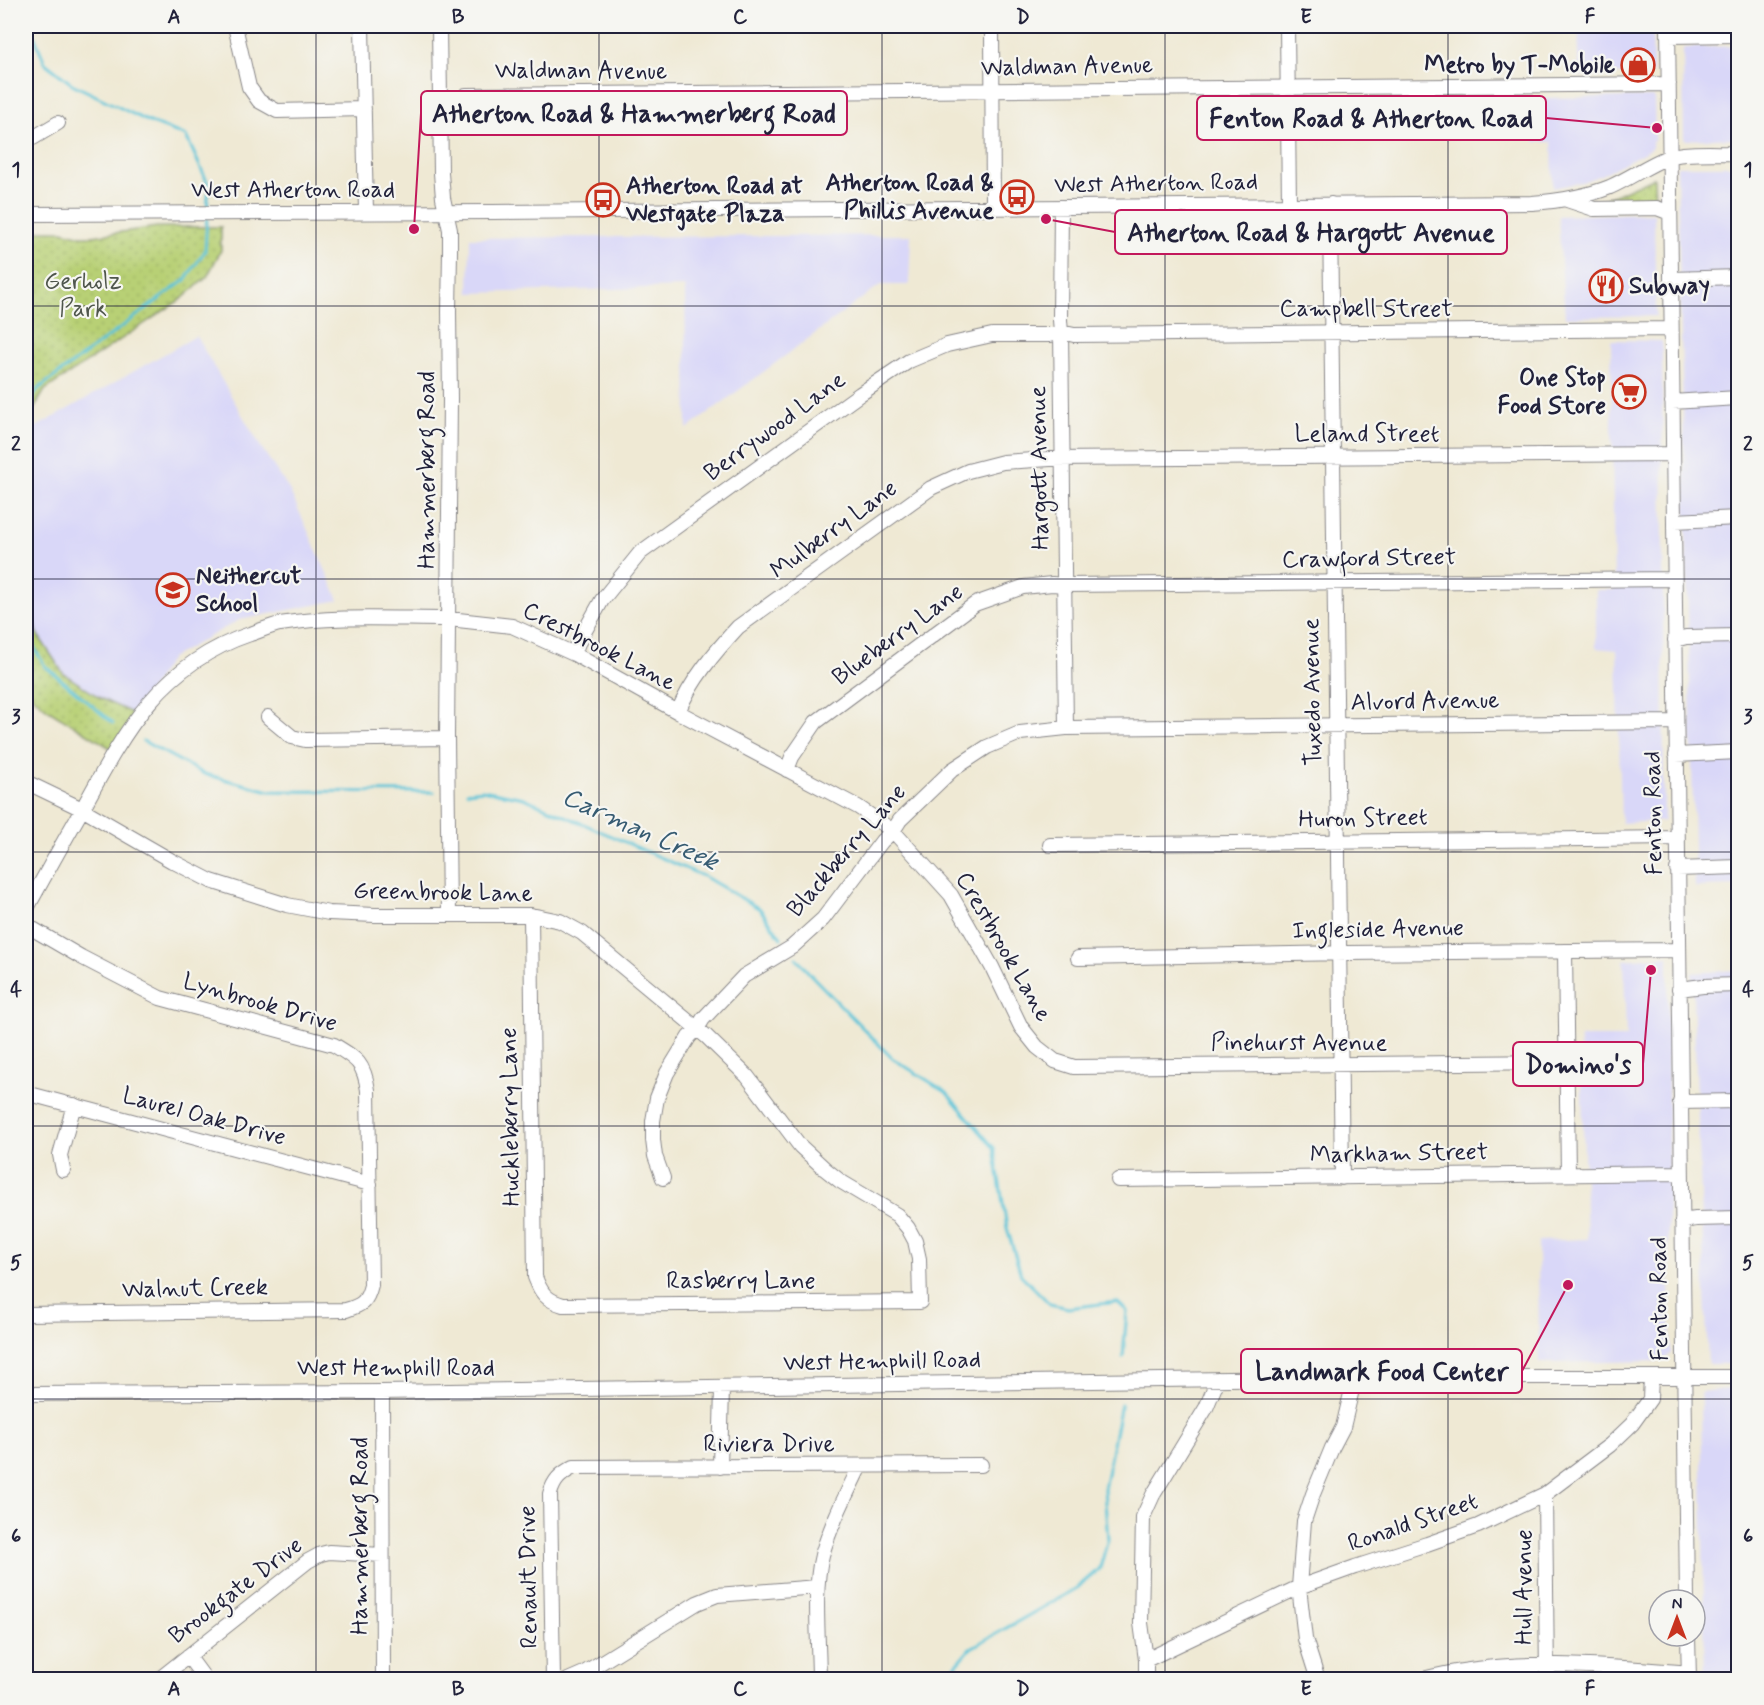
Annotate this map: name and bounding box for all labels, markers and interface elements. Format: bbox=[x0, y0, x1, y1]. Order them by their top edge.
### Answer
text: A bbox=[167, 4, 181, 31]
text: B bbox=[452, 4, 465, 31]
text: C bbox=[733, 4, 748, 31]
text: D bbox=[1016, 4, 1030, 31]
text: E bbox=[1300, 4, 1312, 31]
text: F bbox=[1585, 4, 1596, 31]
shop icon: Metro by T-Mobile bbox=[1620, 47, 1656, 83]
street label: Waldman Avenue bbox=[981, 50, 1153, 84]
place label: Metro by T-Mobile bbox=[1424, 50, 1616, 81]
street label: Waldman Avenue bbox=[495, 56, 667, 87]
callout: Atherton Road & Hammerberg Road bbox=[421, 91, 847, 135]
callout: Fenton Road & Atherton Road bbox=[1197, 96, 1546, 140]
text: Atherton Road & Hammerberg Road bbox=[432, 98, 836, 135]
text: Fenton Road & Atherton Road bbox=[1209, 103, 1533, 137]
text: 1 bbox=[12, 157, 20, 184]
text: 1 bbox=[1744, 157, 1752, 184]
street label: West Atherton Road bbox=[1054, 167, 1258, 201]
place label: Atherton Road & Phillis Avenue bbox=[825, 168, 994, 227]
place label: Atherton Road at Westgate Plaza bbox=[625, 171, 804, 231]
street label: West Atherton Road bbox=[191, 175, 395, 206]
bus stop icon: Atherton Road & Phillis Avenue bbox=[999, 179, 1035, 215]
bus stop icon: Atherton Road at Westgate Plaza bbox=[585, 182, 621, 218]
callout: Atherton Road & Hargott Avenue bbox=[1115, 210, 1507, 254]
text: Atherton Road & Hargott Avenue bbox=[1127, 217, 1495, 254]
park label: Gerholz Park bbox=[44, 266, 122, 325]
restaurant icon: Subway bbox=[1588, 268, 1624, 304]
place label: Subway bbox=[1629, 271, 1710, 302]
street label: Campbell Street bbox=[1279, 294, 1453, 325]
place label: One Stop Food Store bbox=[1497, 363, 1606, 422]
street label: Berrywood Lane bbox=[698, 365, 852, 489]
street label: Hammerberg Road bbox=[412, 371, 446, 569]
supermarket icon: One Stop Food Store bbox=[1611, 374, 1647, 410]
street label: Hargott Avenue bbox=[1023, 385, 1059, 550]
street label: Leland Street bbox=[1295, 419, 1439, 450]
text: 2 bbox=[11, 431, 21, 458]
text: 2 bbox=[1743, 431, 1753, 458]
street label: Mulberry Lane bbox=[764, 473, 904, 587]
street label: Crawford Street bbox=[1282, 542, 1456, 578]
place label: Neithercut School bbox=[196, 561, 302, 620]
school or university icon: Neithercut School bbox=[155, 572, 191, 608]
street label: Blueberry Lane bbox=[826, 577, 970, 693]
street label: Crestbrook Lane bbox=[517, 595, 681, 699]
street label: Tuxedo Avenue bbox=[1296, 618, 1330, 766]
street label: Alvord Avenue bbox=[1350, 685, 1500, 719]
text: 3 bbox=[11, 704, 21, 731]
text: 3 bbox=[1743, 704, 1753, 731]
street label: Fenton Road bbox=[1637, 751, 1671, 875]
street label: Blackberry Lane bbox=[780, 778, 914, 924]
water label: Carman Creek bbox=[557, 780, 725, 880]
street label: Huron Street bbox=[1298, 802, 1428, 836]
street label: Crestbrook Lane bbox=[948, 867, 1058, 1027]
street label: Greenbrook Lane bbox=[353, 876, 533, 910]
street label: Ingleside Avenue bbox=[1292, 913, 1464, 950]
street label: Lynbrook Drive bbox=[179, 966, 341, 1040]
text: 4 bbox=[10, 977, 22, 1004]
text: 4 bbox=[1742, 977, 1754, 1004]
street label: Huckleberry Lane bbox=[494, 1027, 528, 1207]
street label: Pinehurst Avenue bbox=[1211, 1028, 1387, 1059]
callout: Domino's bbox=[1513, 1042, 1643, 1086]
text: Domino's bbox=[1525, 1049, 1632, 1083]
street label: Laurel Oak Drive bbox=[119, 1080, 289, 1154]
street label: Markham Street bbox=[1310, 1137, 1488, 1171]
street label: Fenton Road bbox=[1643, 1237, 1677, 1361]
text: 5 bbox=[10, 1250, 22, 1277]
text: 5 bbox=[1742, 1250, 1754, 1277]
street label: Rasberry Lane bbox=[666, 1266, 816, 1297]
street label: Walnut Creek bbox=[122, 1272, 268, 1306]
street label: West Hemphill Road bbox=[783, 1345, 981, 1379]
callout: Landmark Food Center bbox=[1241, 1349, 1522, 1393]
street label: West Hemphill Road bbox=[297, 1353, 495, 1384]
text: Landmark Food Center bbox=[1255, 1356, 1510, 1390]
street label: Riviera Drive bbox=[703, 1429, 835, 1460]
street label: Hammerberg Road bbox=[345, 1437, 379, 1635]
street label: Ronald Street bbox=[1344, 1486, 1482, 1560]
street label: Renault Drive bbox=[512, 1505, 546, 1649]
text: 6 bbox=[11, 1523, 21, 1550]
text: 6 bbox=[1743, 1523, 1753, 1550]
street label: Hull Avenue bbox=[1509, 1529, 1540, 1645]
street label: Brookgate Drive bbox=[163, 1530, 311, 1654]
north arrow bbox=[1647, 1588, 1707, 1648]
text: N bbox=[1672, 1594, 1682, 1615]
text: A bbox=[167, 1676, 181, 1703]
text: B bbox=[452, 1676, 465, 1703]
text: C bbox=[733, 1676, 748, 1703]
text: D bbox=[1016, 1676, 1030, 1703]
text: E bbox=[1300, 1676, 1312, 1703]
text: F bbox=[1585, 1676, 1596, 1703]

